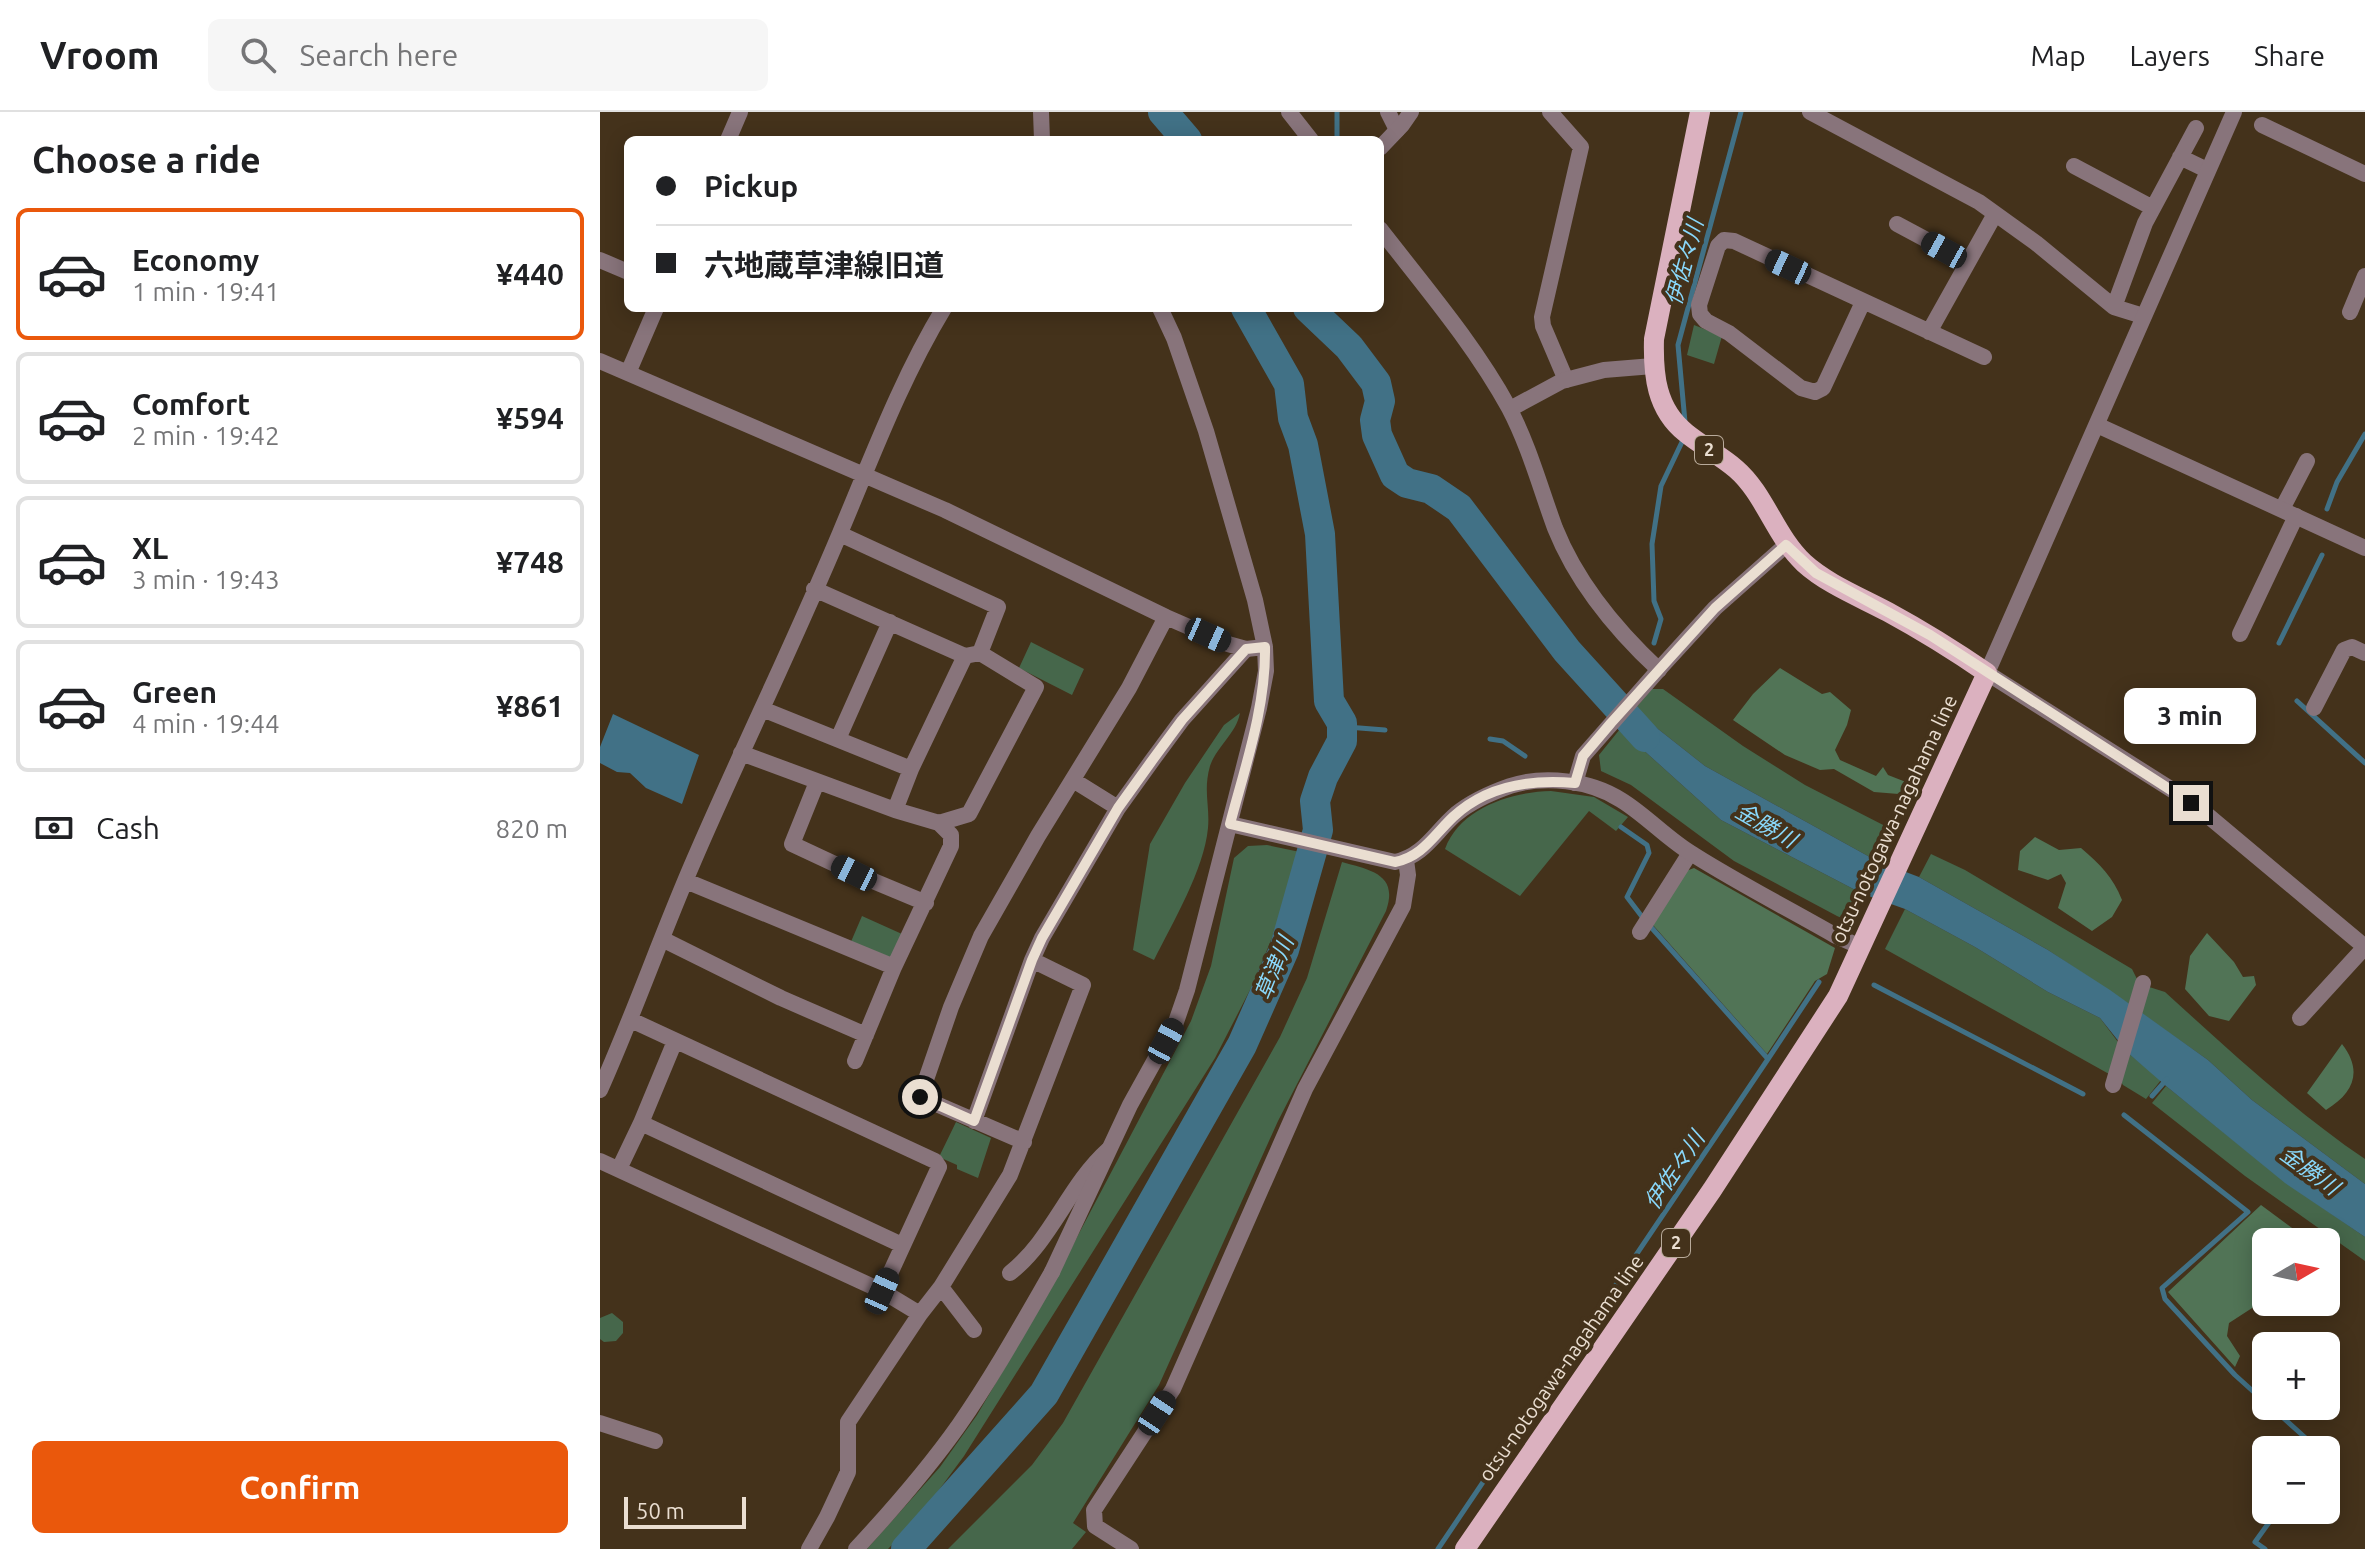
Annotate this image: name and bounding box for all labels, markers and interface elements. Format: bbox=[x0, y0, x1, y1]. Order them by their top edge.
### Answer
search box bbox=[208, 19, 768, 91]
icon: search bbox=[236, 33, 280, 77]
text: Vroom bbox=[40, 34, 160, 76]
text: Search here bbox=[300, 38, 458, 72]
text: Map bbox=[2030, 40, 2086, 71]
text: Layers bbox=[2130, 40, 2210, 71]
text: Share bbox=[2254, 40, 2325, 71]
text: Choose a ride bbox=[32, 139, 261, 180]
text: Pickup bbox=[704, 169, 798, 203]
water label: 伊佐々川 bbox=[1660, 214, 1707, 308]
car bbox=[1917, 228, 1971, 272]
icon: car bbox=[36, 238, 108, 310]
text: Economy bbox=[132, 243, 259, 277]
car bbox=[1761, 246, 1815, 288]
text: 六地蔵草津線旧道 bbox=[704, 248, 944, 282]
text: ¥440 bbox=[496, 257, 564, 291]
text: 1 min · 19:41 bbox=[132, 277, 280, 306]
icon: car bbox=[36, 382, 108, 454]
text: Comfort bbox=[132, 387, 250, 421]
text: ¥594 bbox=[496, 401, 564, 435]
text: 2 min · 19:42 bbox=[132, 421, 280, 450]
road number: 2 bbox=[1695, 436, 1723, 464]
icon: car bbox=[36, 526, 108, 598]
text: XL bbox=[132, 531, 168, 565]
text: ¥748 bbox=[496, 545, 564, 579]
text: 3 min · 19:43 bbox=[132, 565, 280, 594]
car bbox=[1181, 614, 1235, 656]
icon: car bbox=[36, 670, 108, 742]
text: Green bbox=[132, 675, 217, 709]
callout: 3 min bbox=[2125, 687, 2257, 743]
text: ¥861 bbox=[496, 689, 564, 723]
street label: otsu-notogawa-nagahama line bbox=[1826, 691, 1961, 947]
text: 3 min bbox=[2157, 701, 2223, 730]
text: 4 min · 19:44 bbox=[132, 709, 280, 738]
route end bbox=[2173, 785, 2209, 821]
water label: 金勝川 bbox=[1731, 797, 1803, 853]
icon: cash bbox=[32, 806, 76, 850]
text: Cash bbox=[96, 811, 160, 845]
text: 820 m bbox=[496, 814, 568, 843]
car bbox=[827, 852, 881, 894]
water label: 草津川 bbox=[1250, 931, 1298, 1003]
car bbox=[1144, 1014, 1188, 1068]
route start bbox=[902, 1079, 938, 1115]
water label: 伊佐々川 bbox=[1639, 1125, 1710, 1213]
water label: 金勝川 bbox=[2276, 1140, 2346, 1200]
north arrow bbox=[2252, 1228, 2340, 1316]
map controls bbox=[2252, 1228, 2340, 1524]
road number: 2 bbox=[1662, 1229, 1690, 1257]
street label: otsu-notogawa-nagahama line bbox=[1473, 1250, 1648, 1485]
car bbox=[861, 1264, 903, 1318]
button: + bbox=[2252, 1332, 2340, 1420]
car bbox=[1134, 1386, 1180, 1440]
button: − bbox=[2252, 1436, 2340, 1524]
button: Confirm bbox=[32, 1441, 568, 1533]
scale bar bbox=[624, 1493, 746, 1529]
text: 50 m bbox=[636, 1498, 685, 1523]

